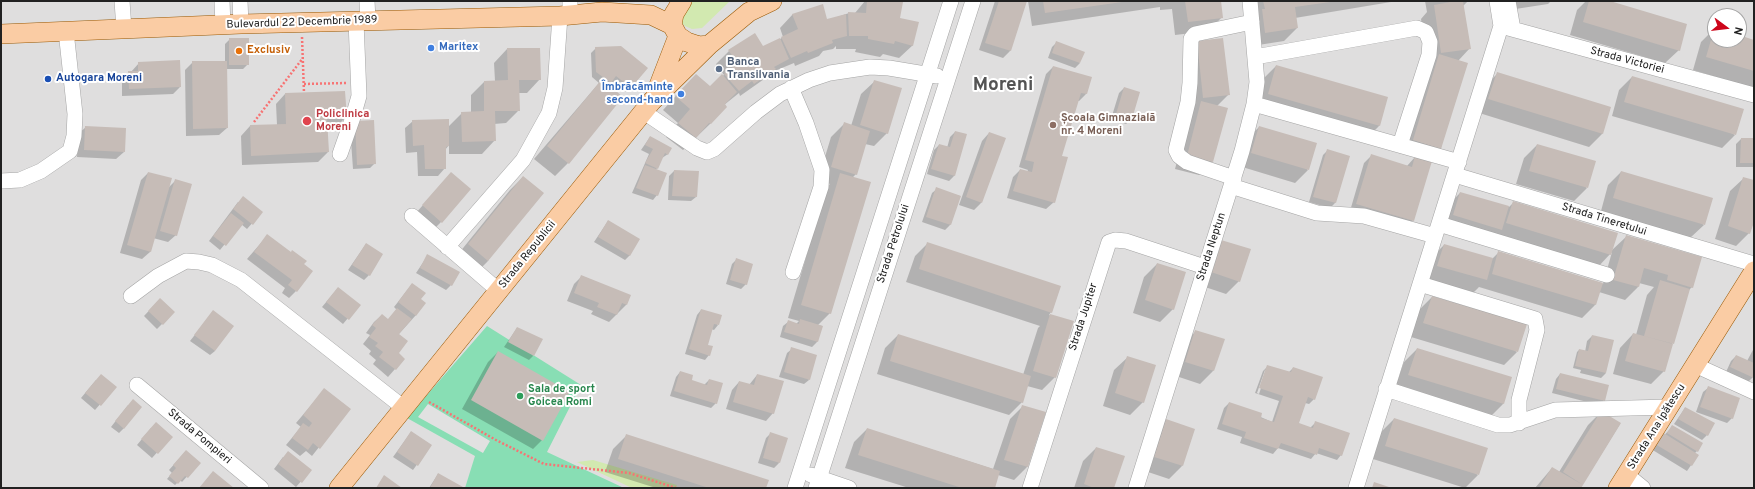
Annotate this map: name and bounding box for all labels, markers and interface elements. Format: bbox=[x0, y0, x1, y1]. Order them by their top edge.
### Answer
north arrow bbox=[1707, 8, 1747, 48]
street label: Bulevardul 22 Decembrie 1989 bbox=[226, 14, 378, 32]
text: N bbox=[1730, 25, 1745, 36]
place label: Maritex bbox=[439, 41, 478, 55]
marker: Maritex bbox=[426, 43, 436, 53]
place label: Exclusiv bbox=[247, 44, 290, 58]
street label: Strada Victoriei bbox=[1589, 45, 1665, 77]
marker: Exclusiv bbox=[234, 46, 244, 56]
place label: Banca Transilvania bbox=[727, 56, 790, 82]
marker: Banca Transilvania bbox=[714, 64, 724, 74]
place label: Autogara Moreni bbox=[56, 72, 142, 86]
marker: Autogara Moreni bbox=[43, 74, 53, 84]
district label: Moreni bbox=[973, 75, 1033, 97]
place label: Îmbrăcăminte second-hand bbox=[602, 81, 673, 107]
marker: Îmbrăcăminte second-hand bbox=[676, 89, 686, 99]
place label: Policlinica Moreni bbox=[316, 108, 369, 134]
place label: Școala Gimnazială nr. 4 Moreni bbox=[1061, 112, 1155, 138]
marker: Policlinica Moreni bbox=[301, 115, 313, 127]
marker: Școala Gimnazială nr. 4 Moreni bbox=[1048, 120, 1058, 130]
street label: Strada Tineretului bbox=[1560, 201, 1648, 239]
street label: Strada Petrolului bbox=[875, 203, 913, 285]
street label: Strada Neptun bbox=[1195, 211, 1229, 283]
street label: Strada Republicii bbox=[497, 219, 559, 291]
street label: Strada Jupiter bbox=[1067, 281, 1101, 353]
street label: Strada Ana Ipătescu bbox=[1625, 382, 1689, 472]
place label: Sala de sport Goicea Romi bbox=[528, 383, 595, 409]
marker: Sala de sport Goicea Romi bbox=[515, 391, 525, 401]
street label: Strada Pompieri bbox=[164, 406, 234, 468]

